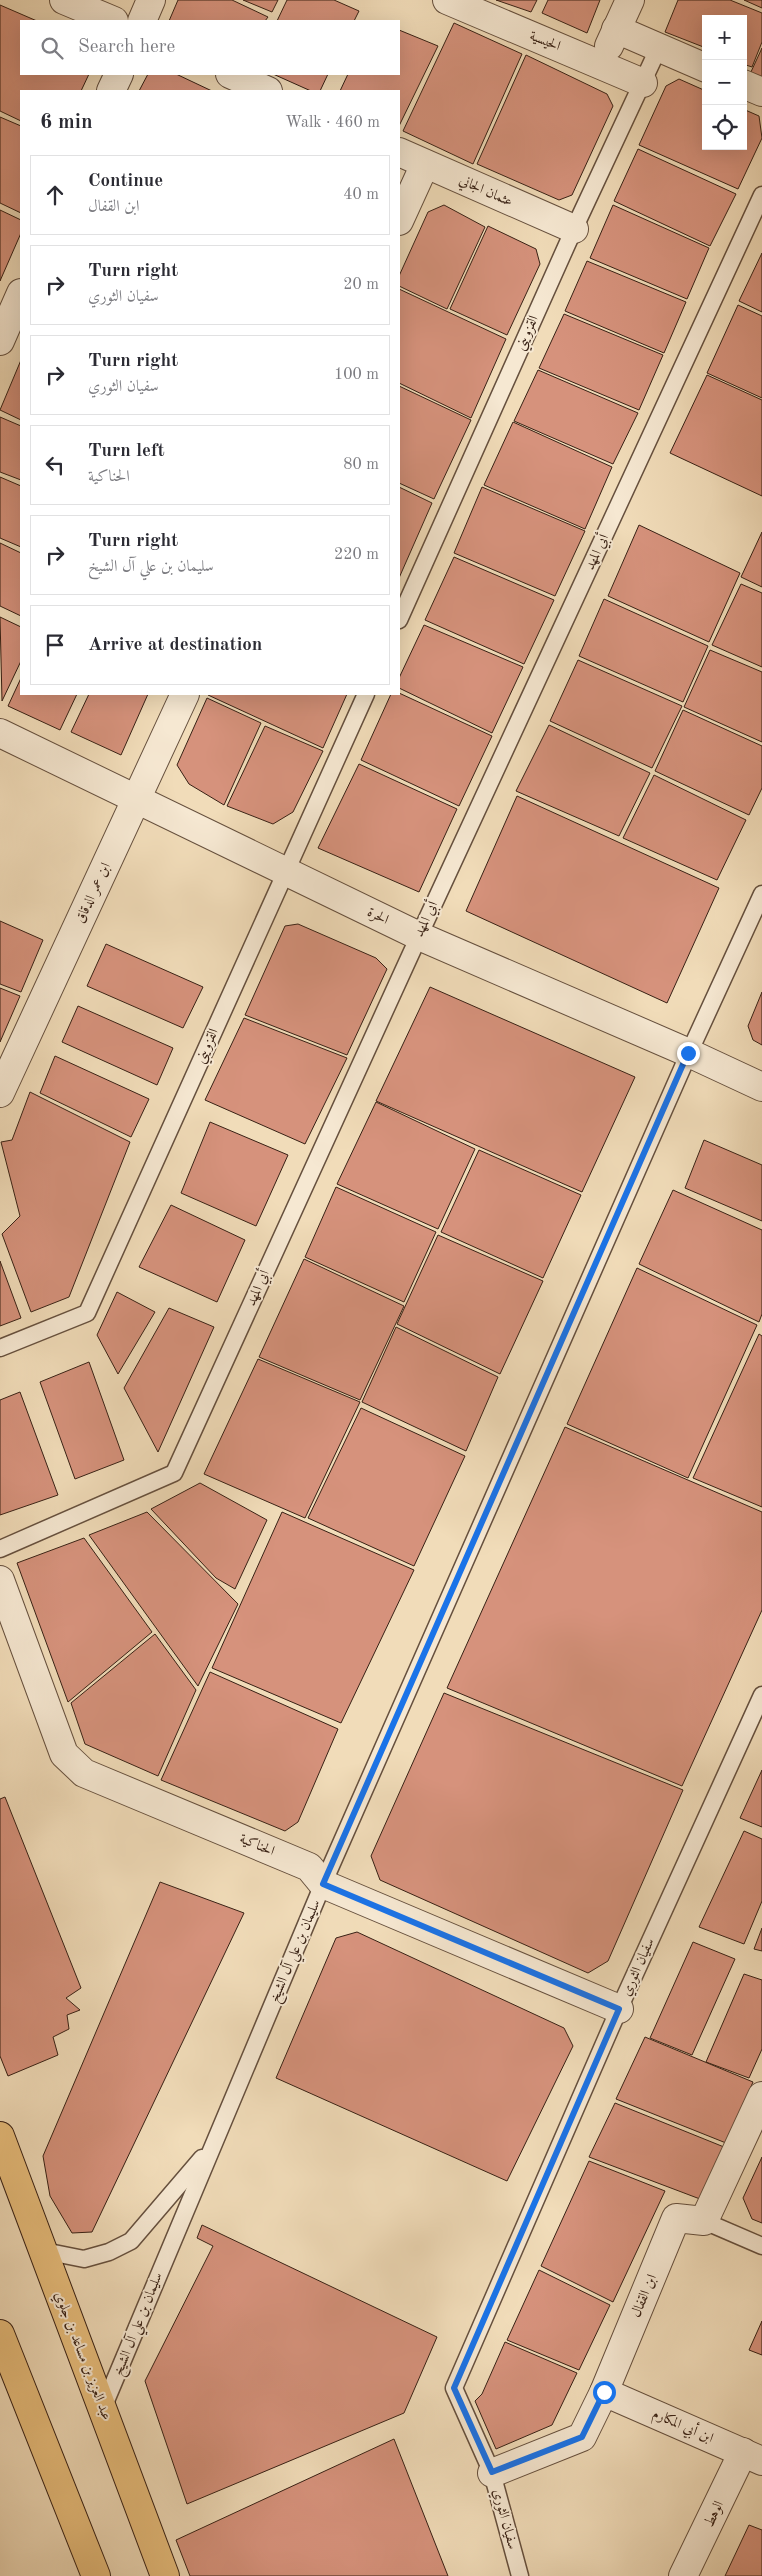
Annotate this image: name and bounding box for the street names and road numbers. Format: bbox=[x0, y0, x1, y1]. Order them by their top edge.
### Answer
street label: الحيسية bbox=[527, 29, 562, 54]
street label: عثمان الجاني bbox=[455, 173, 515, 213]
street label: القزويني bbox=[513, 313, 545, 355]
street label: أبي المهد bbox=[579, 530, 615, 574]
street label: ابن عمر الدقاق bbox=[73, 861, 114, 926]
street label: أبي المهد bbox=[408, 897, 444, 941]
street label: الحرة bbox=[365, 905, 391, 928]
street label: القزويني bbox=[193, 1026, 225, 1068]
street label: أبي المهد bbox=[240, 1266, 276, 1310]
street label: الحناكية bbox=[237, 1831, 277, 1859]
street label: سليمان بن علي آل الشيخ bbox=[265, 1897, 328, 2006]
street label: سفيان الثوري bbox=[619, 1936, 661, 2000]
street label: سليمان بن علي آل الشيخ bbox=[109, 2270, 170, 2379]
street label: ابن القفال bbox=[629, 2272, 659, 2320]
street label: عبد العزيز بن مساعد بن جلوي bbox=[48, 2290, 114, 2424]
street label: ابن أبي المكارم bbox=[649, 2403, 717, 2450]
street label: سفيان الثوري bbox=[486, 2487, 520, 2552]
street label: الوهط bbox=[702, 2499, 727, 2530]

